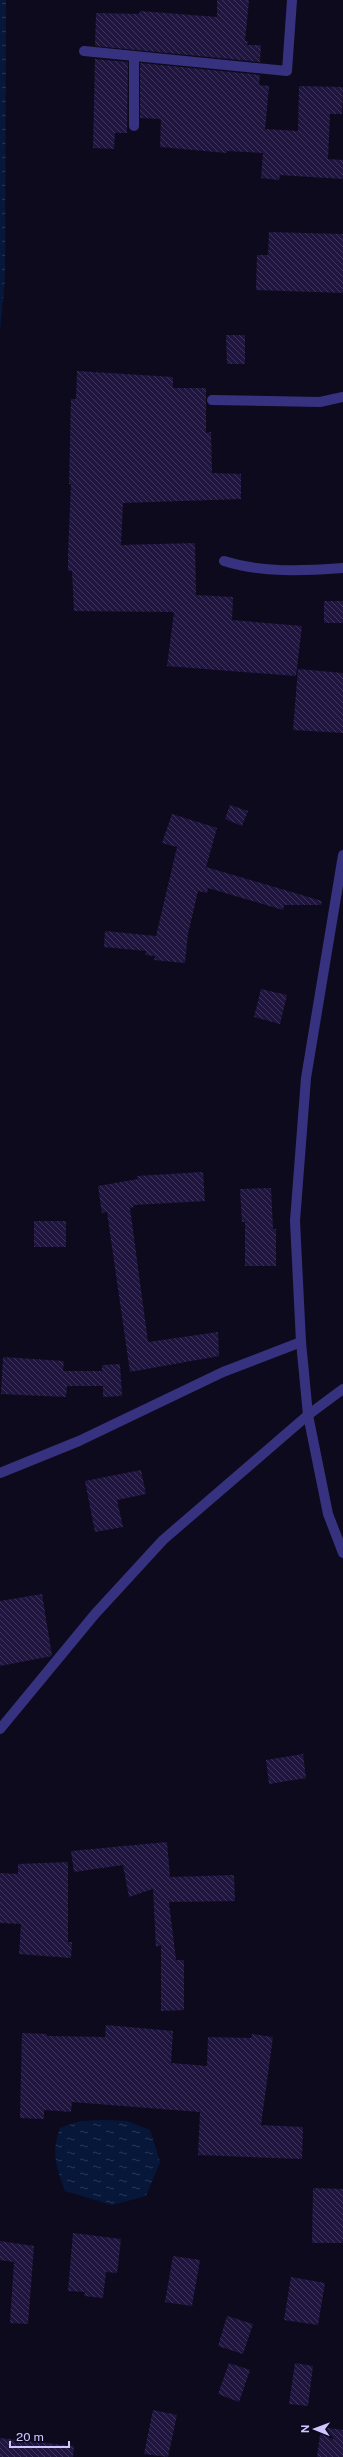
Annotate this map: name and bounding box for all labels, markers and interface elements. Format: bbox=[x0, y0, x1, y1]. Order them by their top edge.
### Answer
north arrow bbox=[295, 2409, 335, 2449]
scale bar bbox=[10, 2423, 69, 2449]
text: N bbox=[299, 2424, 311, 2433]
text: 20 m bbox=[16, 2430, 44, 2444]

